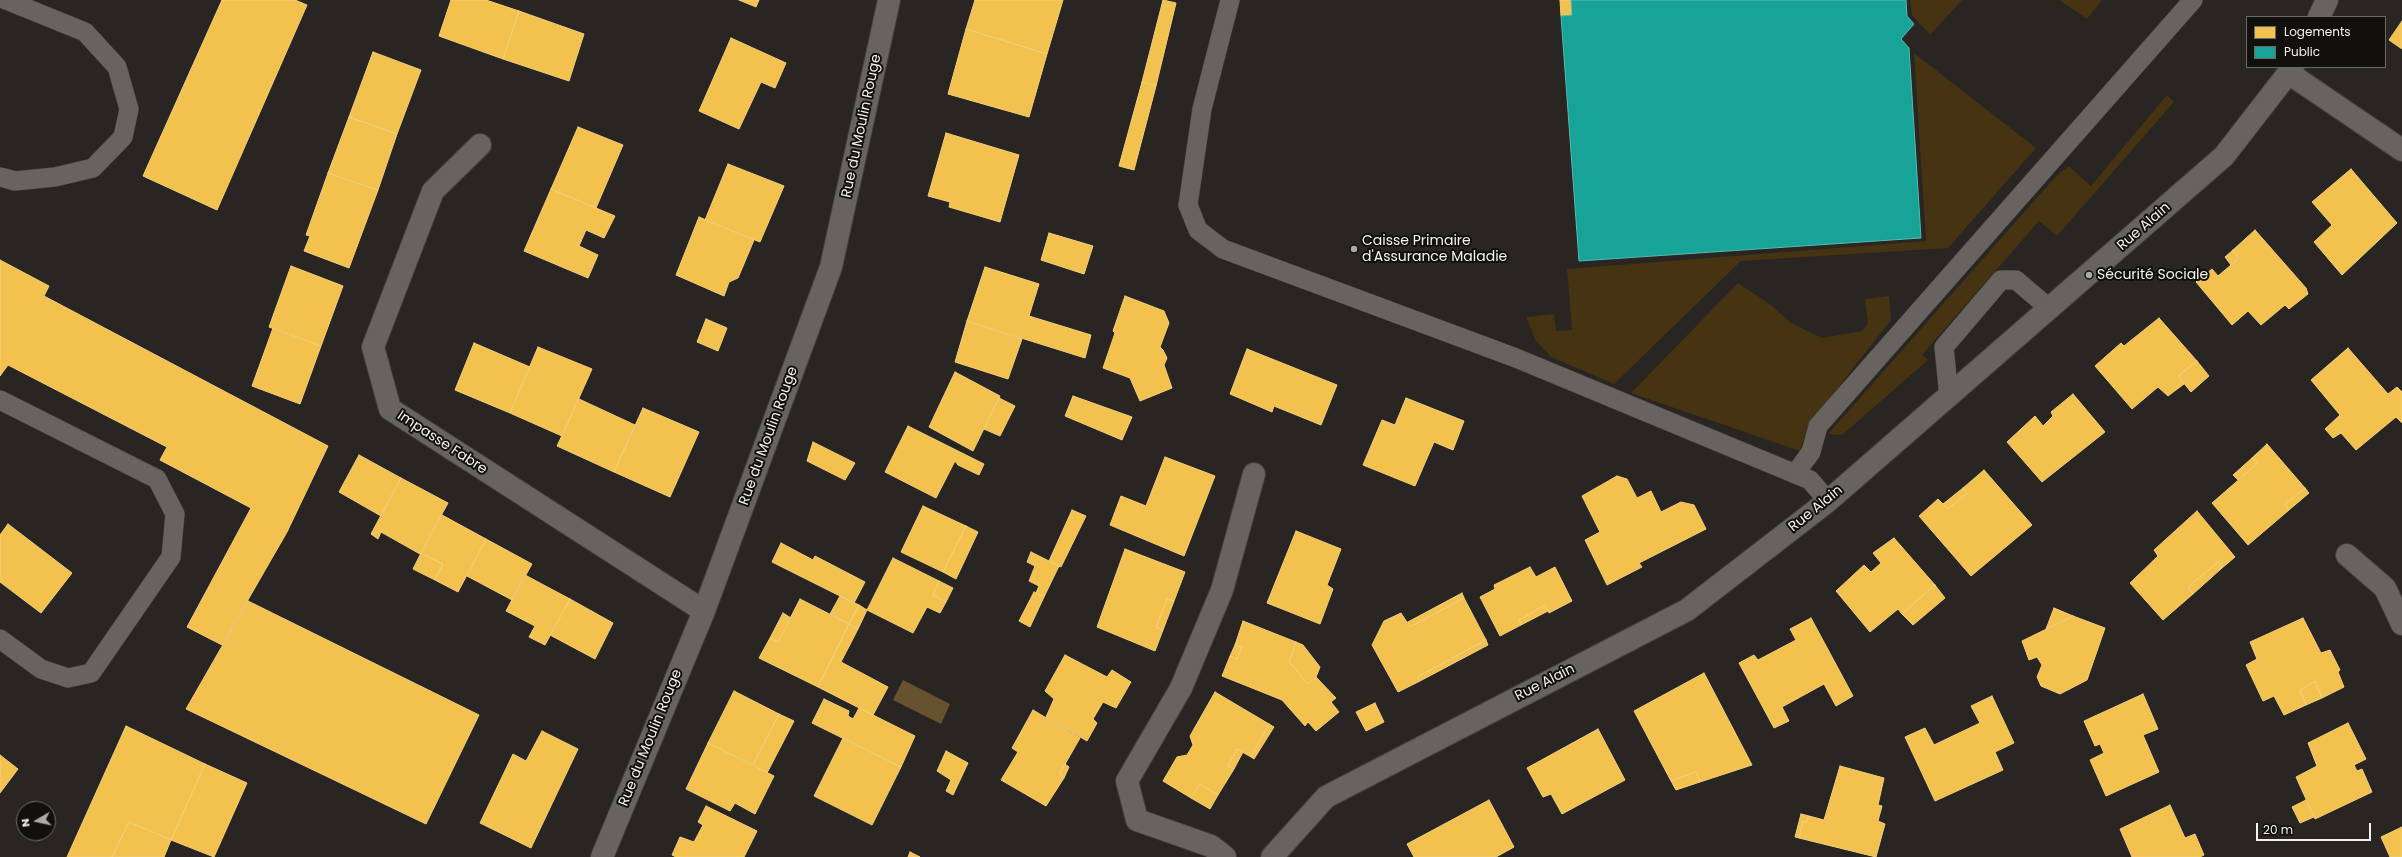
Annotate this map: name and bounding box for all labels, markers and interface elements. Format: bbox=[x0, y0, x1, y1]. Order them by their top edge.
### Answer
legend bbox=[2246, 16, 2386, 68]
text: Logements bbox=[2284, 23, 2351, 40]
text: Public bbox=[2284, 43, 2320, 60]
street label: Rue du Moulin Rouge bbox=[839, 53, 885, 199]
street label: Rue Alain bbox=[2114, 199, 2174, 255]
place label: Caisse Primaire d'Assurance Maladie bbox=[1362, 233, 1507, 266]
marker: Caisse Primaire d'Assurance Maladie bbox=[1349, 244, 1359, 254]
place label: Sécurité Sociale bbox=[2097, 267, 2208, 283]
marker: Sécurité Sociale bbox=[2084, 270, 2094, 280]
street label: Rue du Moulin Rouge bbox=[736, 364, 802, 508]
street label: Impasse Fabre bbox=[394, 408, 490, 478]
street label: Rue Alain bbox=[1786, 482, 1846, 536]
street label: Rue Alain bbox=[1512, 661, 1578, 705]
street label: Rue du Moulin Rouge bbox=[616, 667, 686, 809]
north arrow bbox=[16, 801, 56, 841]
scale bar bbox=[2258, 815, 2373, 841]
text: N bbox=[17, 817, 34, 828]
text: 20 m bbox=[2263, 821, 2293, 838]

